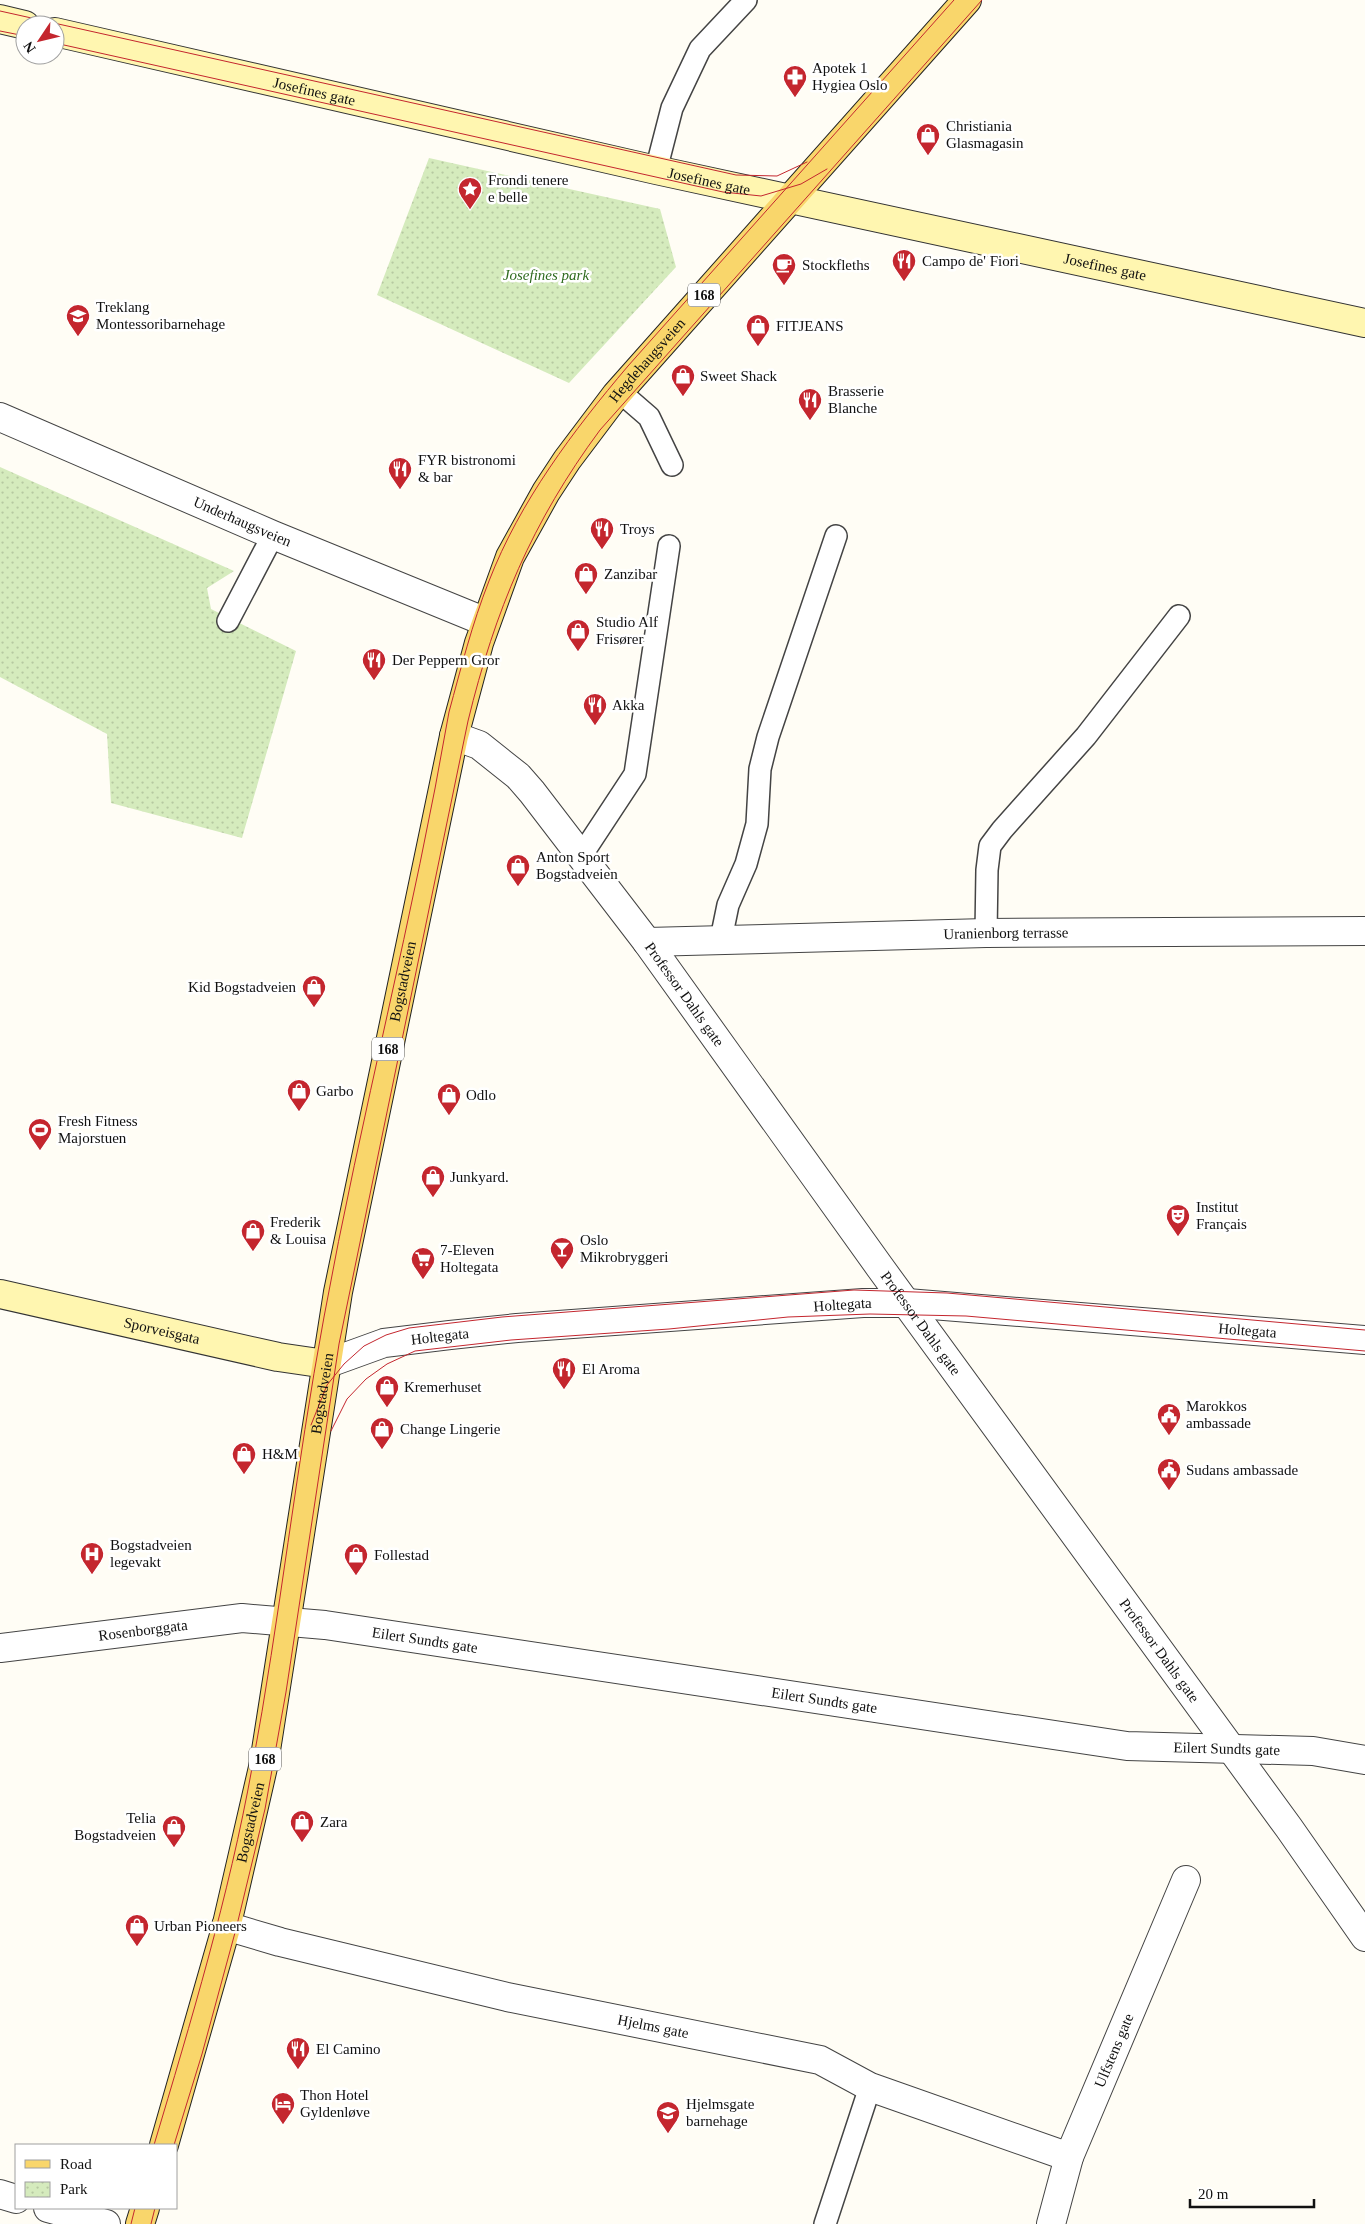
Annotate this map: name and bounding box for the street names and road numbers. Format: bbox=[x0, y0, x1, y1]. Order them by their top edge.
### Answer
street label: Josefines gate bbox=[272, 74, 357, 109]
street label: Josefines gate bbox=[666, 165, 752, 198]
street label: Josefines gate bbox=[1062, 250, 1148, 284]
road number: 168 bbox=[688, 284, 720, 306]
street label: Hegdehaugsveien bbox=[606, 315, 689, 405]
street label: Underhaugsveien bbox=[191, 494, 294, 550]
street label: Uranienborg terrasse bbox=[943, 925, 1069, 942]
street label: Bogstadveien bbox=[387, 939, 419, 1023]
street label: Professor Dahls gate bbox=[642, 939, 727, 1050]
road number: 168 bbox=[372, 1038, 404, 1060]
street label: Professor Dahls gate bbox=[878, 1268, 964, 1378]
street label: Holtegata bbox=[813, 1295, 872, 1315]
street label: Sporveisgata bbox=[122, 1314, 202, 1347]
street label: Holtegata bbox=[1218, 1320, 1278, 1341]
street label: Holtegata bbox=[410, 1325, 470, 1348]
street label: Bogstadveien bbox=[308, 1351, 336, 1435]
street label: Professor Dahls gate bbox=[1116, 1596, 1203, 1706]
street label: Rosenborggata bbox=[97, 1617, 189, 1644]
street label: Eilert Sundts gate bbox=[371, 1624, 479, 1656]
street label: Eilert Sundts gate bbox=[770, 1684, 878, 1716]
street label: Eilert Sundts gate bbox=[1173, 1739, 1281, 1758]
road number: 168 bbox=[249, 1748, 281, 1770]
street label: Bogstadveien bbox=[233, 1780, 267, 1864]
street label: Hjelms gate bbox=[616, 2011, 690, 2041]
street label: Ulfstens gate bbox=[1091, 2011, 1137, 2090]

